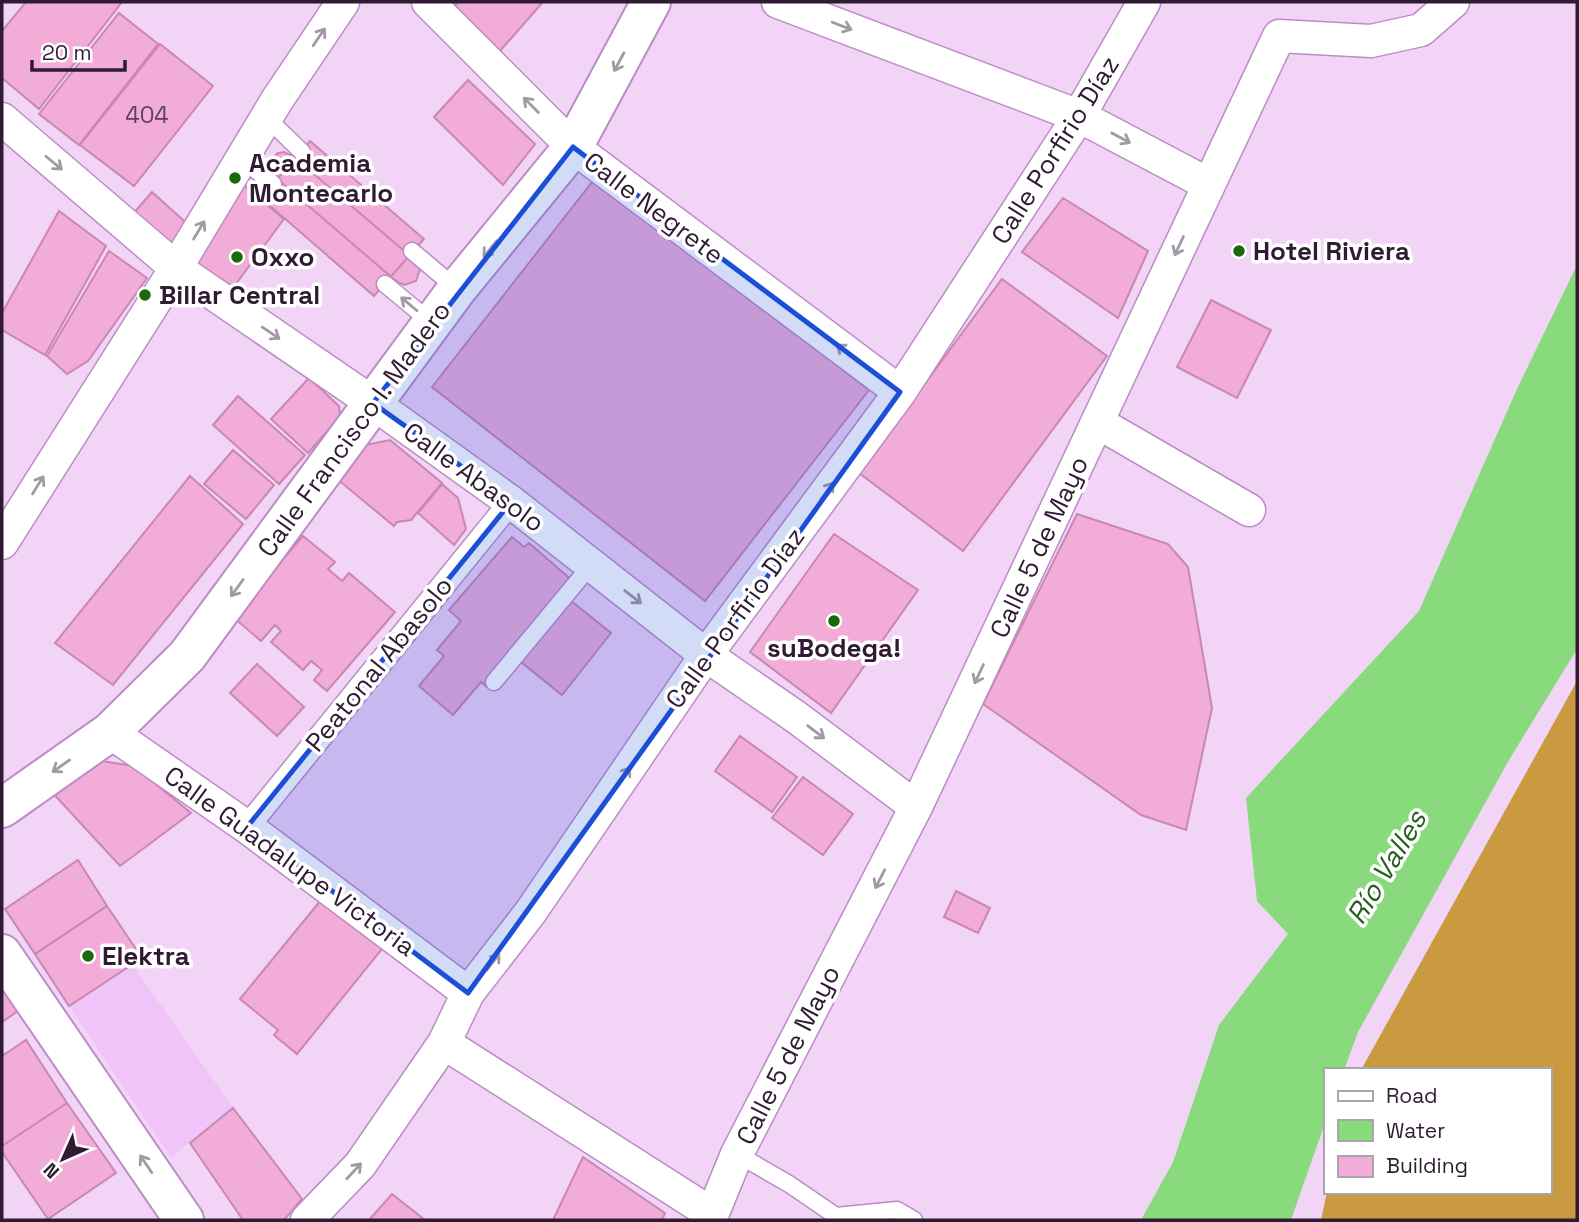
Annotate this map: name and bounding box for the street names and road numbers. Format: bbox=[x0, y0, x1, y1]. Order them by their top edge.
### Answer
street label: Calle Porfirio Díaz bbox=[983, 49, 1127, 251]
street label: Calle Negrete bbox=[577, 144, 731, 272]
street label: Calle Francisco I. Madero bbox=[250, 294, 458, 564]
street label: Calle Abasolo bbox=[397, 414, 551, 540]
street label: Calle 5 de Mayo bbox=[982, 451, 1096, 643]
street label: Calle Porfirio Díaz bbox=[658, 521, 812, 715]
street label: Peatonal Abasolo bbox=[298, 569, 460, 759]
street label: Calle Guadalupe Victoria bbox=[158, 758, 422, 964]
street label: Calle 5 de Mayo bbox=[728, 960, 848, 1150]

